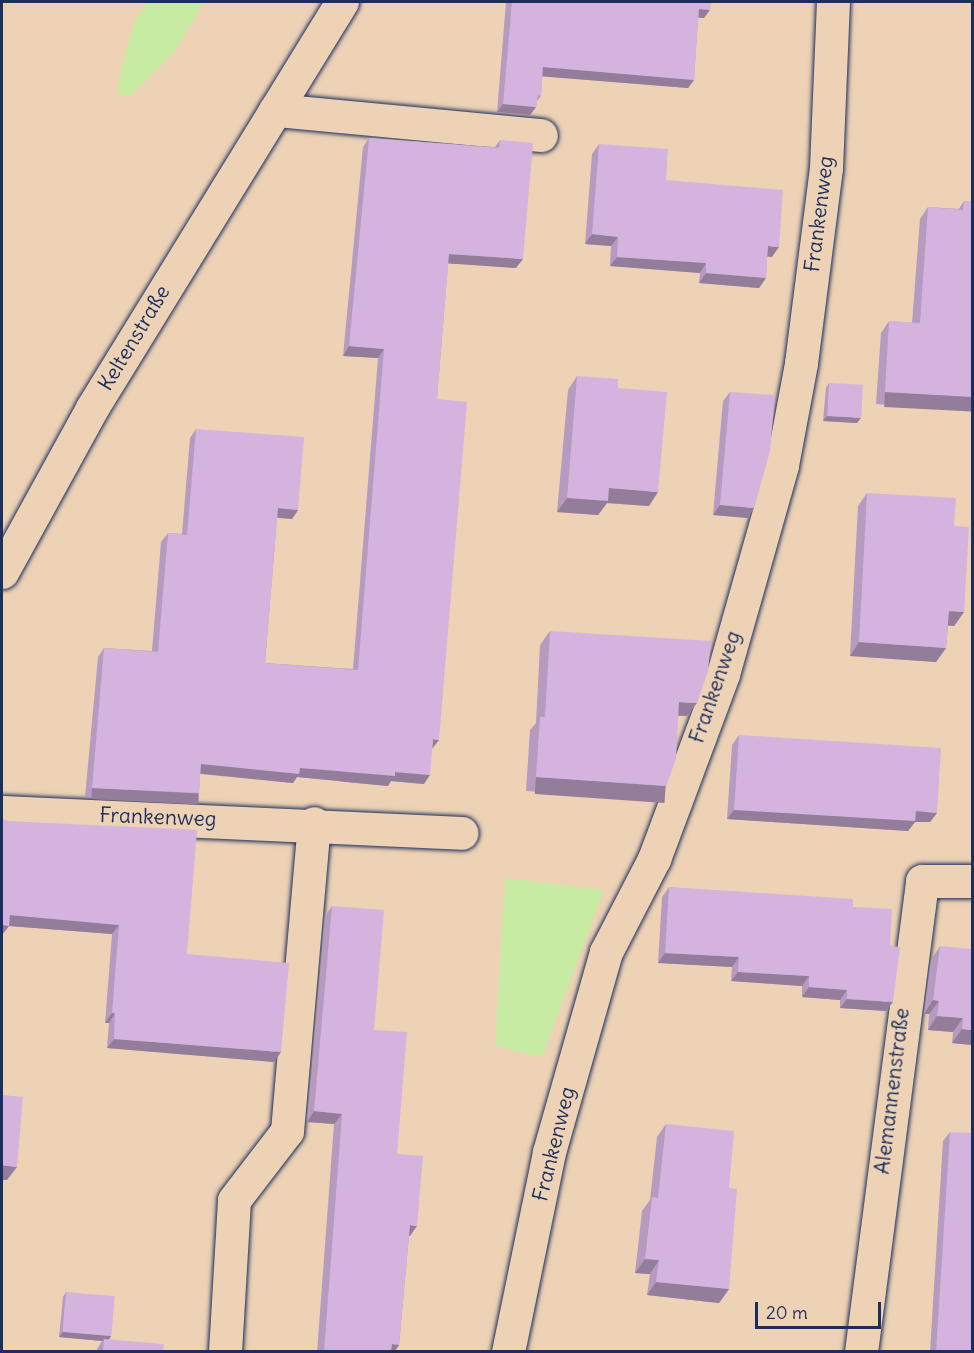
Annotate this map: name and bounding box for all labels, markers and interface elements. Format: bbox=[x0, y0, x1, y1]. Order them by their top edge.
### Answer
street label: Frankenweg bbox=[799, 154, 839, 274]
street label: Keltenstraße bbox=[93, 281, 175, 395]
street label: Frankenweg bbox=[684, 628, 746, 746]
street label: Frankenweg bbox=[99, 802, 217, 832]
street label: Alemannenstraße bbox=[869, 1006, 915, 1176]
street label: Frankenweg bbox=[528, 1084, 580, 1204]
scale bar bbox=[758, 1290, 884, 1328]
text: 20 m bbox=[766, 1301, 808, 1324]

